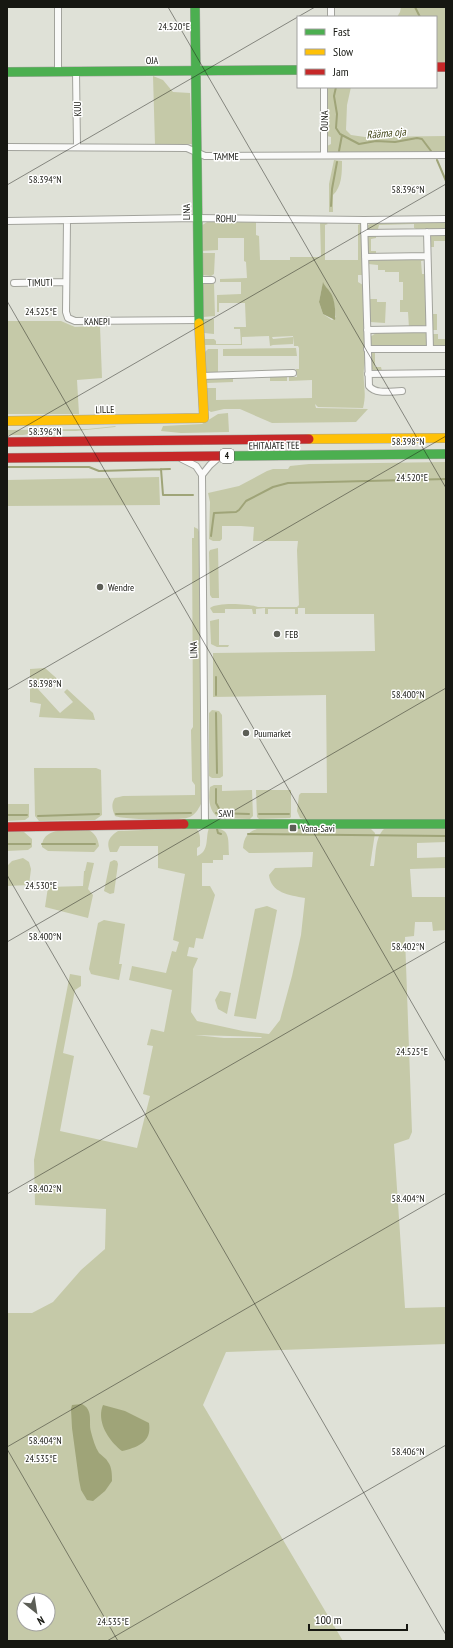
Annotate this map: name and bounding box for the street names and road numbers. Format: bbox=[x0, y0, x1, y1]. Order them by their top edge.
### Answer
street label: OJA bbox=[146, 54, 159, 67]
street label: KUU bbox=[71, 101, 84, 117]
street label: ÕUNA bbox=[318, 110, 331, 131]
street label: TAMME bbox=[213, 150, 239, 163]
street label: LINA bbox=[180, 203, 193, 220]
street label: ROHU bbox=[216, 212, 236, 225]
street label: TIMUTI bbox=[27, 276, 53, 289]
street label: KANEPI bbox=[84, 315, 110, 328]
street label: LILLE bbox=[95, 403, 115, 416]
street label: EHITAJATE TEE bbox=[248, 439, 300, 452]
road number: 4 bbox=[220, 449, 234, 463]
street label: LINA bbox=[187, 641, 200, 658]
street label: SAVI bbox=[218, 807, 234, 820]

